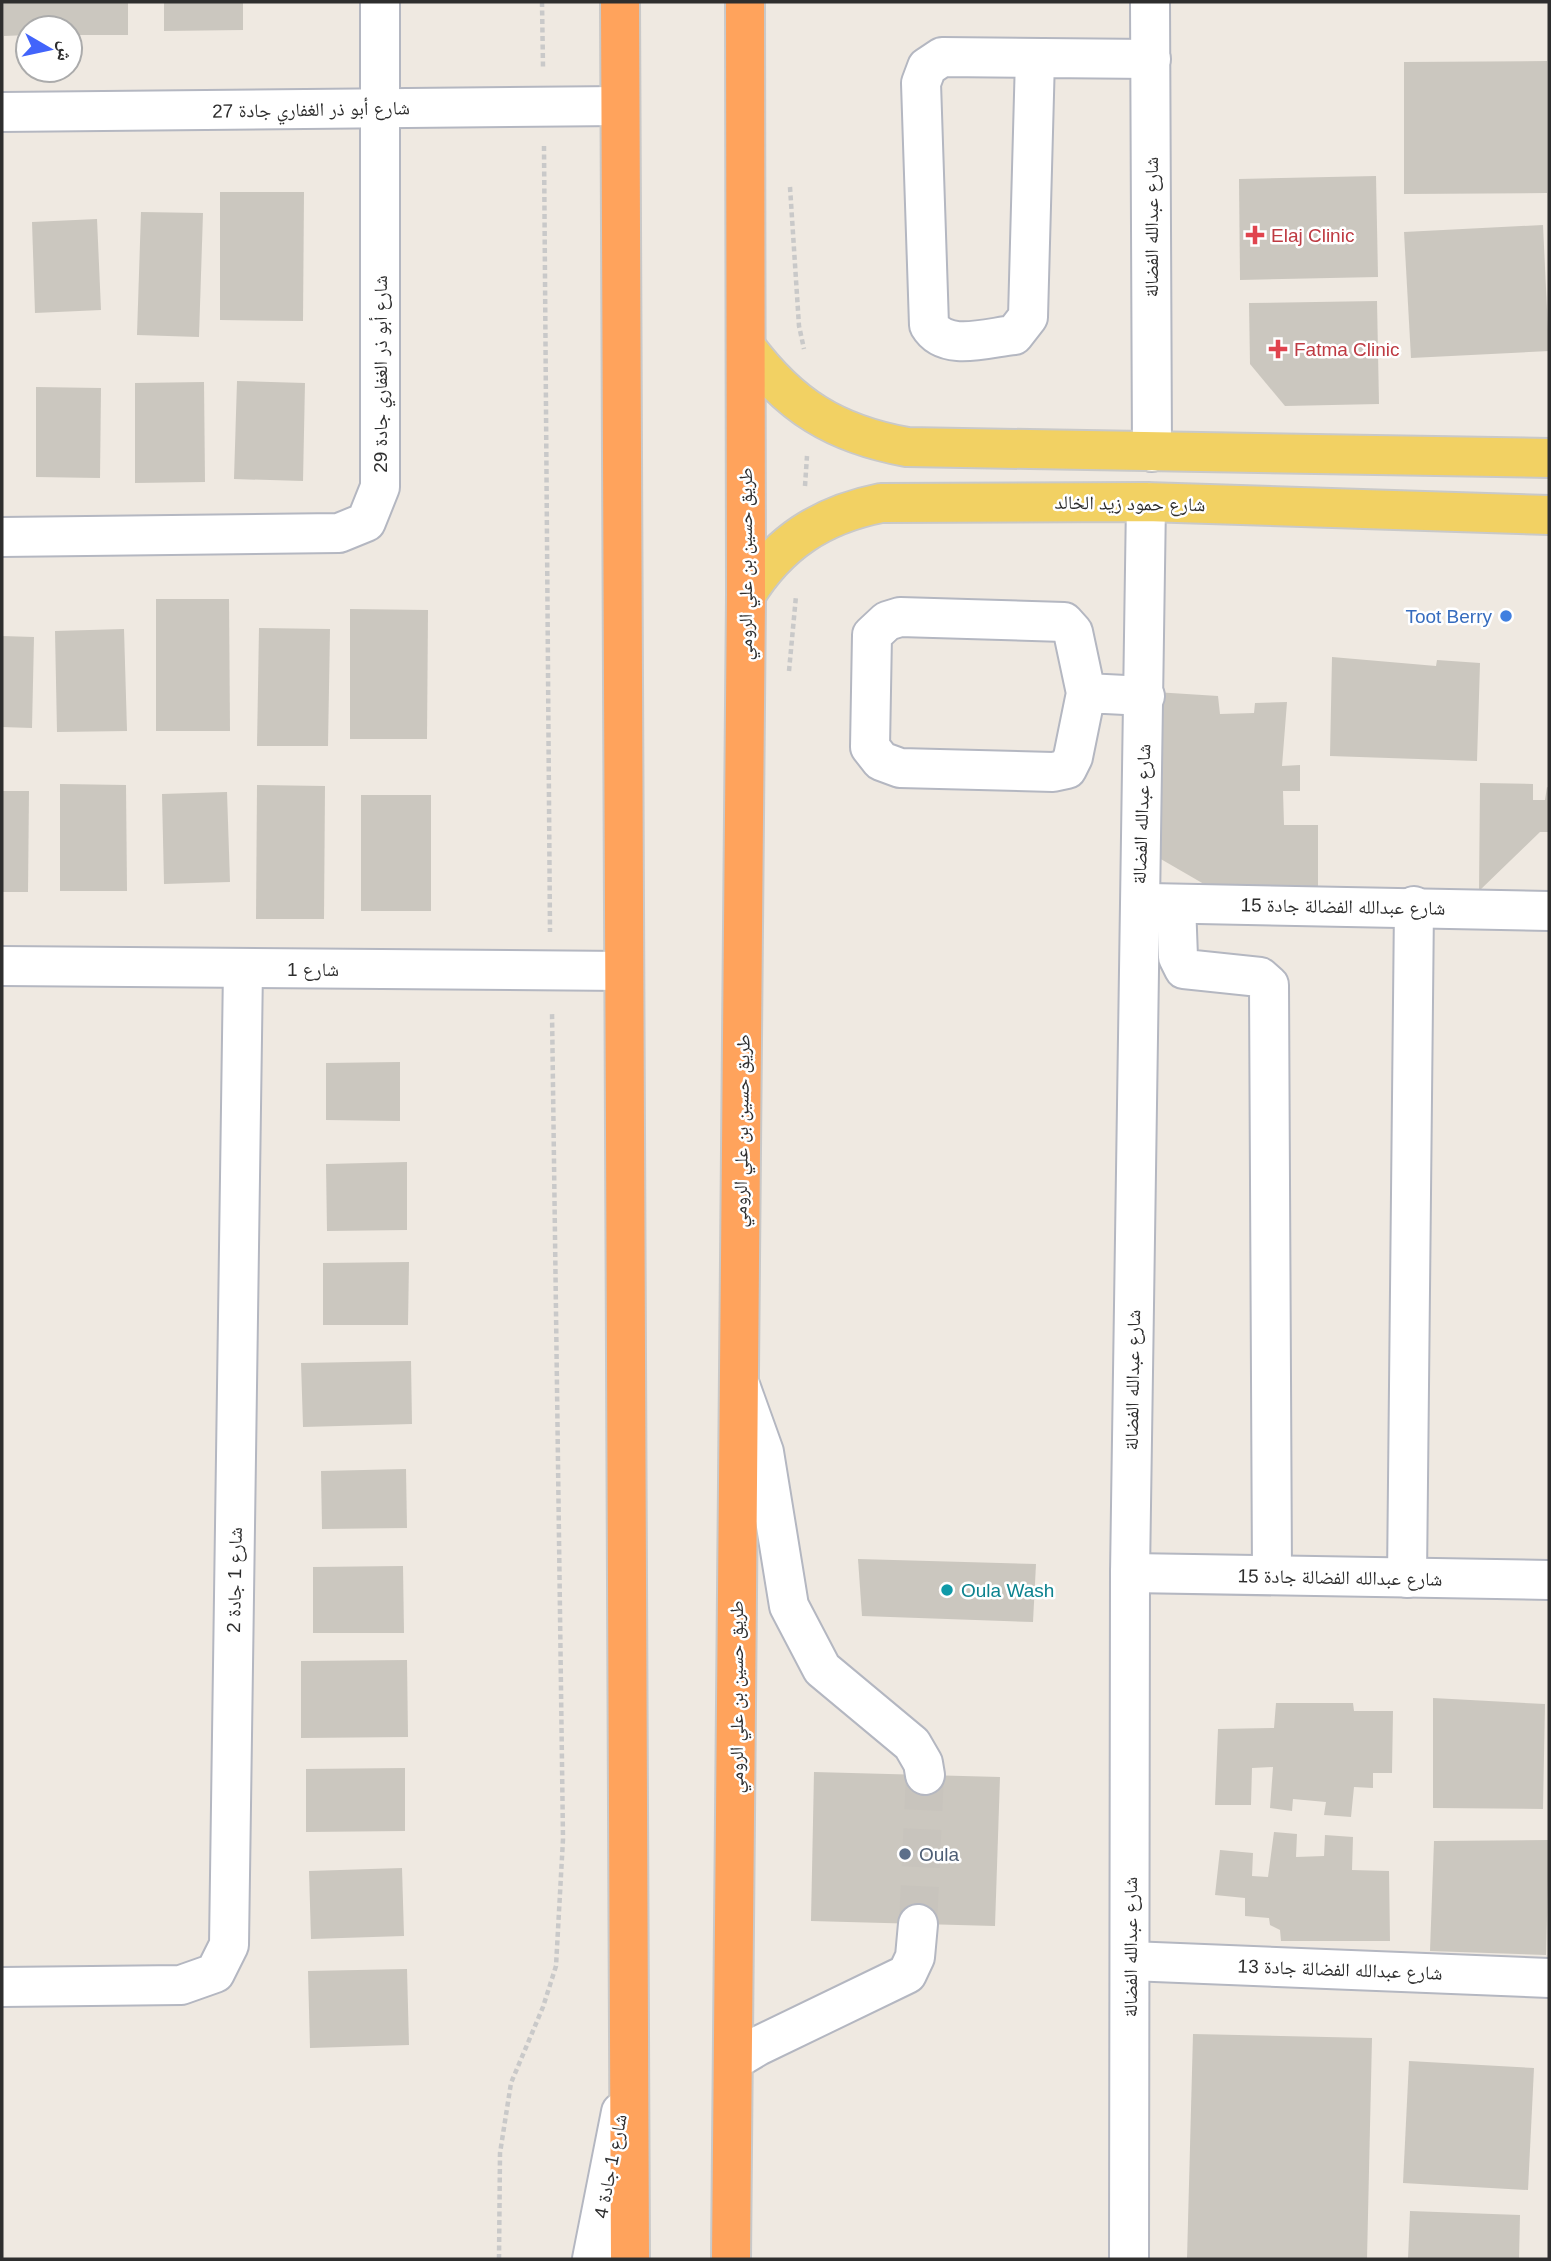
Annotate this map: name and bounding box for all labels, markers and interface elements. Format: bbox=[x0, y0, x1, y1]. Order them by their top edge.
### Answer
north arrow bbox=[14, 14, 84, 84]
text: ش bbox=[52, 40, 77, 63]
street label: شارع أبو ذر الغفاري جادة 27 bbox=[212, 97, 410, 127]
street label: شارع عبدالله الفضالة bbox=[1141, 157, 1163, 297]
marker: Elaj Clinic bbox=[1245, 225, 1265, 245]
place label: Elaj Clinic bbox=[1271, 225, 1354, 246]
street label: شارع أبو ذر الغفاري جادة 29 bbox=[369, 275, 396, 473]
marker: Fatma Clinic bbox=[1268, 339, 1288, 359]
place label: Fatma Clinic bbox=[1294, 339, 1400, 360]
street label: طريق حسين بن علي الرومي bbox=[735, 467, 761, 661]
street label: شارع حمود زيد الخالد bbox=[1055, 492, 1205, 516]
place label: Toot Berry bbox=[1405, 606, 1492, 627]
marker: Toot Berry bbox=[1498, 608, 1514, 624]
street label: شارع عبدالله الفضالة bbox=[1129, 743, 1155, 885]
street label: شارع عبدالله الفضالة جادة 15 bbox=[1240, 894, 1446, 920]
street label: شارع 1 bbox=[287, 959, 339, 981]
street label: طريق حسين بن علي الرومي bbox=[729, 1034, 759, 1228]
street label: شارع عبدالله الفضالة bbox=[1121, 1309, 1145, 1451]
street label: شارع 1 جادة 2 bbox=[223, 1527, 247, 1633]
street label: شارع عبدالله الفضالة جادة 15 bbox=[1237, 1565, 1443, 1591]
place label: Oula Wash bbox=[961, 1580, 1054, 1601]
marker: Oula Wash bbox=[939, 1582, 955, 1598]
street label: طريق حسين بن علي الرومي bbox=[726, 1600, 752, 1794]
place label: Oula bbox=[919, 1844, 960, 1865]
marker: Oula bbox=[897, 1846, 913, 1862]
street label: شارع عبدالله الفضالة bbox=[1120, 1877, 1142, 2017]
street label: شارع عبدالله الفضالة جادة 13 bbox=[1237, 1955, 1443, 1985]
street label: شارع 1 جادة 4 bbox=[590, 2112, 632, 2220]

